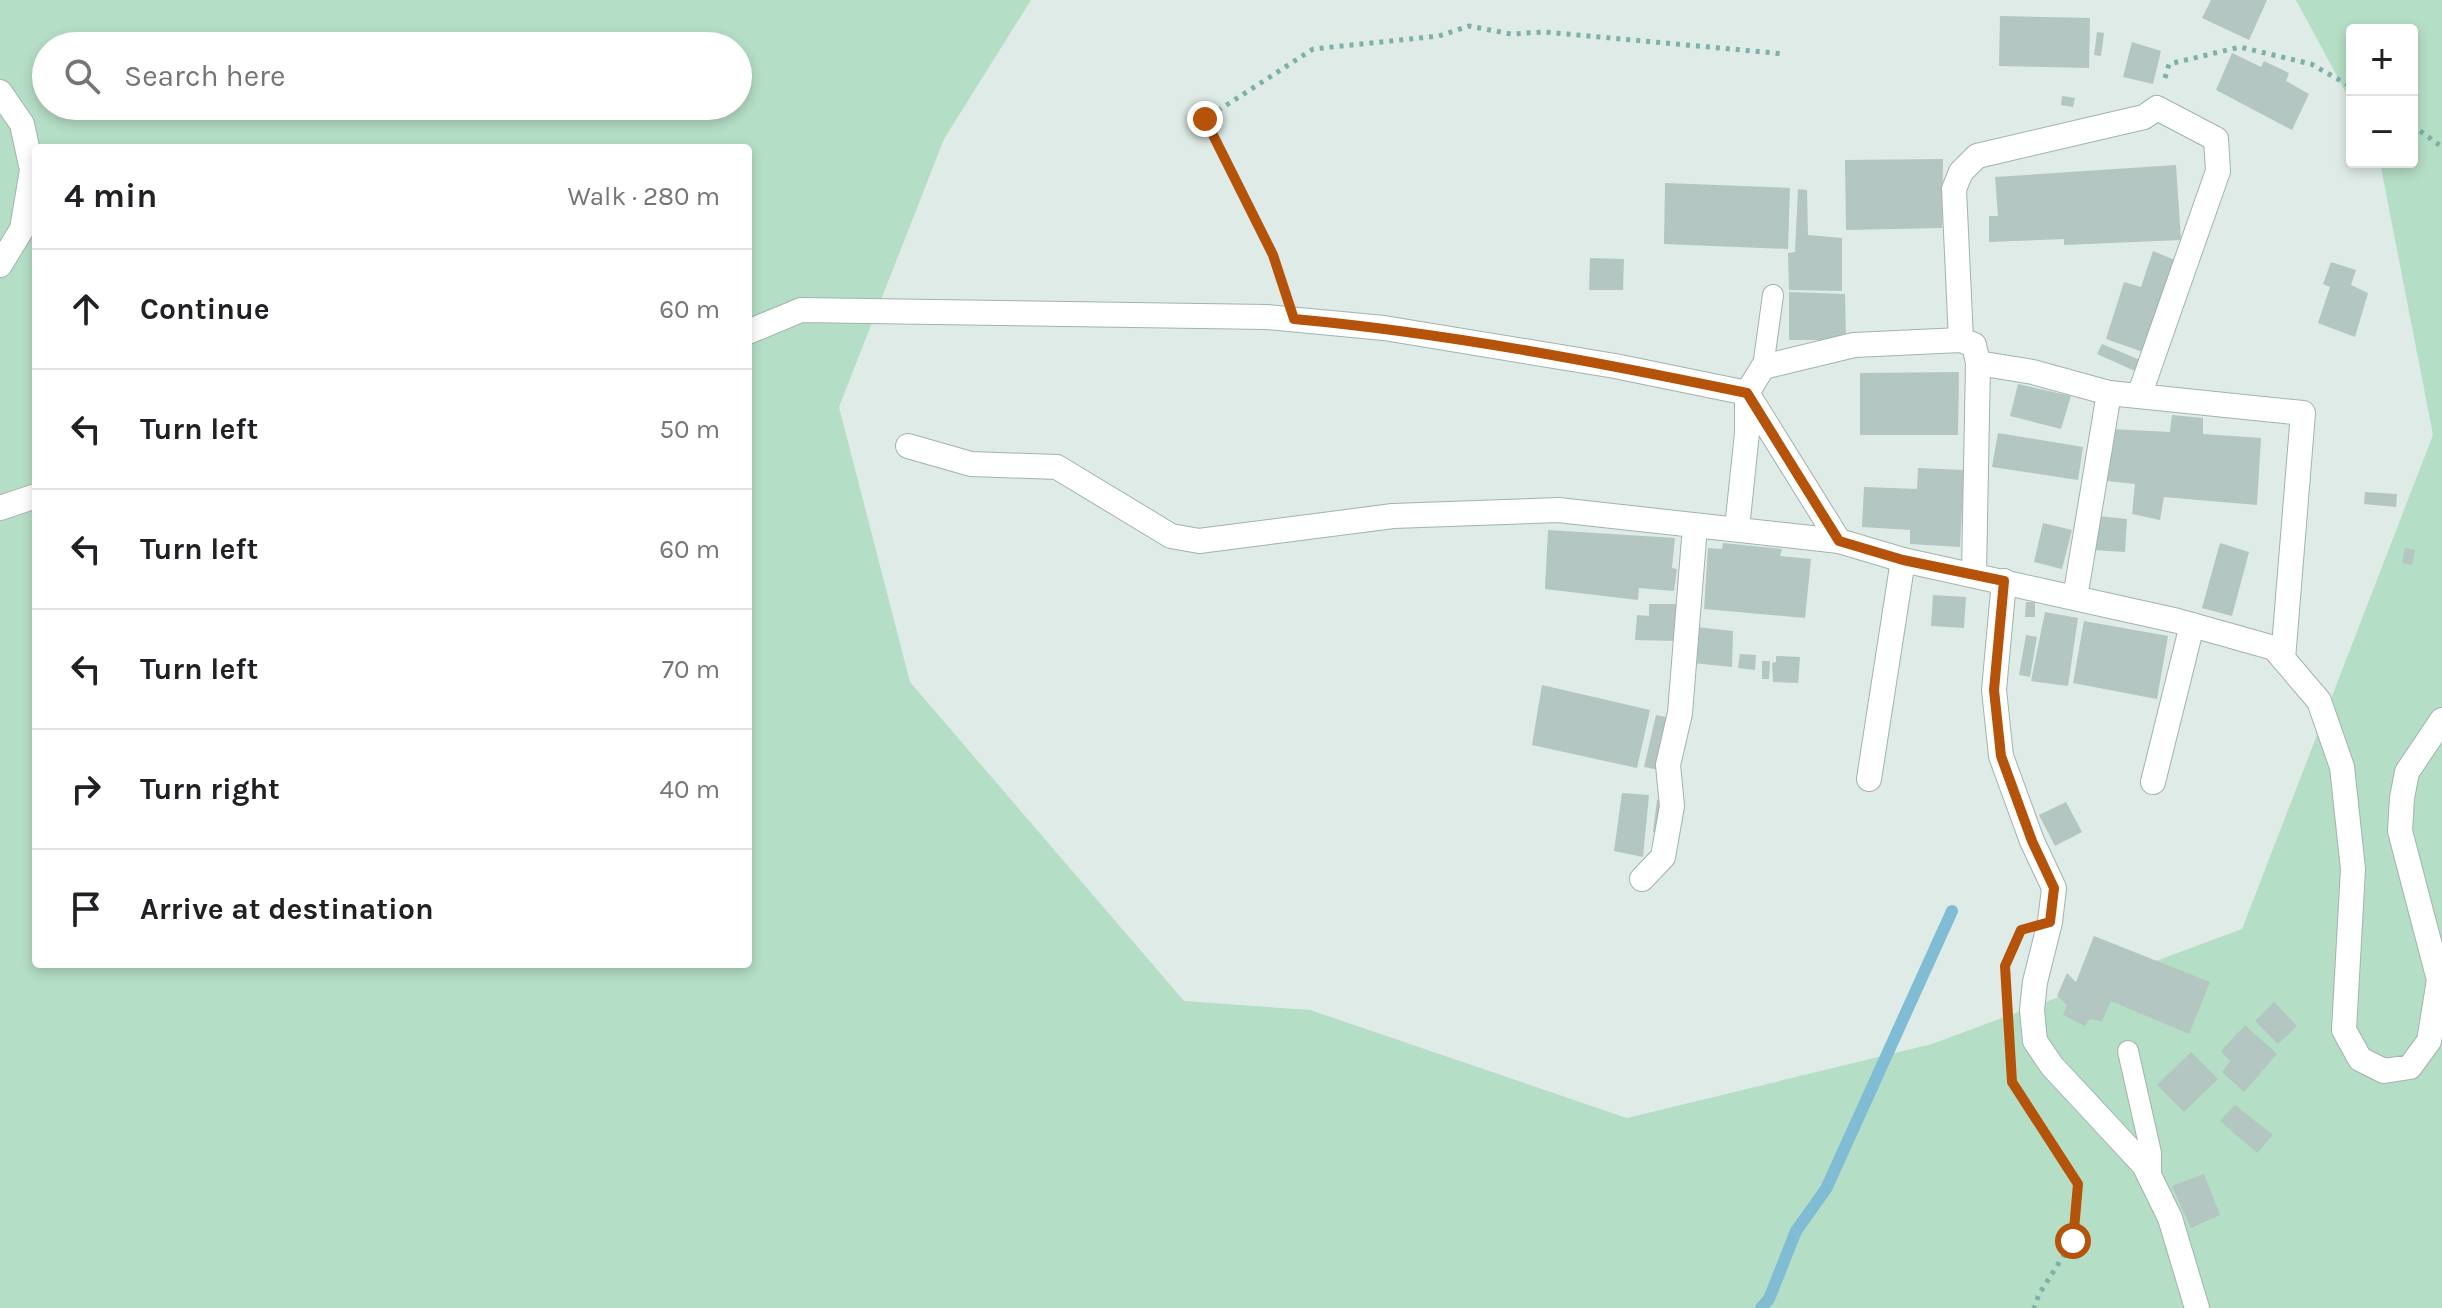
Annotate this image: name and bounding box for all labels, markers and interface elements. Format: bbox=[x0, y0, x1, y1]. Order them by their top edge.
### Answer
map controls bbox=[2346, 24, 2418, 168]
button: + bbox=[2346, 24, 2418, 96]
search box bbox=[32, 32, 752, 120]
icon: search bbox=[60, 54, 104, 98]
text: Search here bbox=[124, 58, 285, 94]
button: − bbox=[2346, 96, 2418, 168]
route end bbox=[1187, 101, 1223, 137]
text: 4 min bbox=[64, 176, 157, 216]
text: Walk · 280 m bbox=[567, 181, 720, 212]
icon: ahead bbox=[64, 287, 108, 331]
text: Continue bbox=[140, 291, 270, 327]
text: 60 m bbox=[659, 294, 720, 325]
icon: left bbox=[64, 407, 108, 451]
text: Turn left bbox=[140, 411, 258, 447]
text: 50 m bbox=[659, 414, 720, 445]
icon: left bbox=[64, 527, 108, 571]
text: Turn left bbox=[140, 531, 258, 567]
text: 60 m bbox=[659, 534, 720, 565]
icon: left bbox=[64, 647, 108, 691]
text: Turn left bbox=[140, 651, 258, 687]
text: 70 m bbox=[662, 654, 720, 685]
icon: right bbox=[64, 767, 108, 811]
text: Turn right bbox=[140, 771, 280, 807]
text: 40 m bbox=[660, 774, 720, 805]
icon: arrive bbox=[64, 887, 108, 931]
text: Arrive at destination bbox=[140, 891, 434, 927]
route start bbox=[2055, 1223, 2091, 1259]

